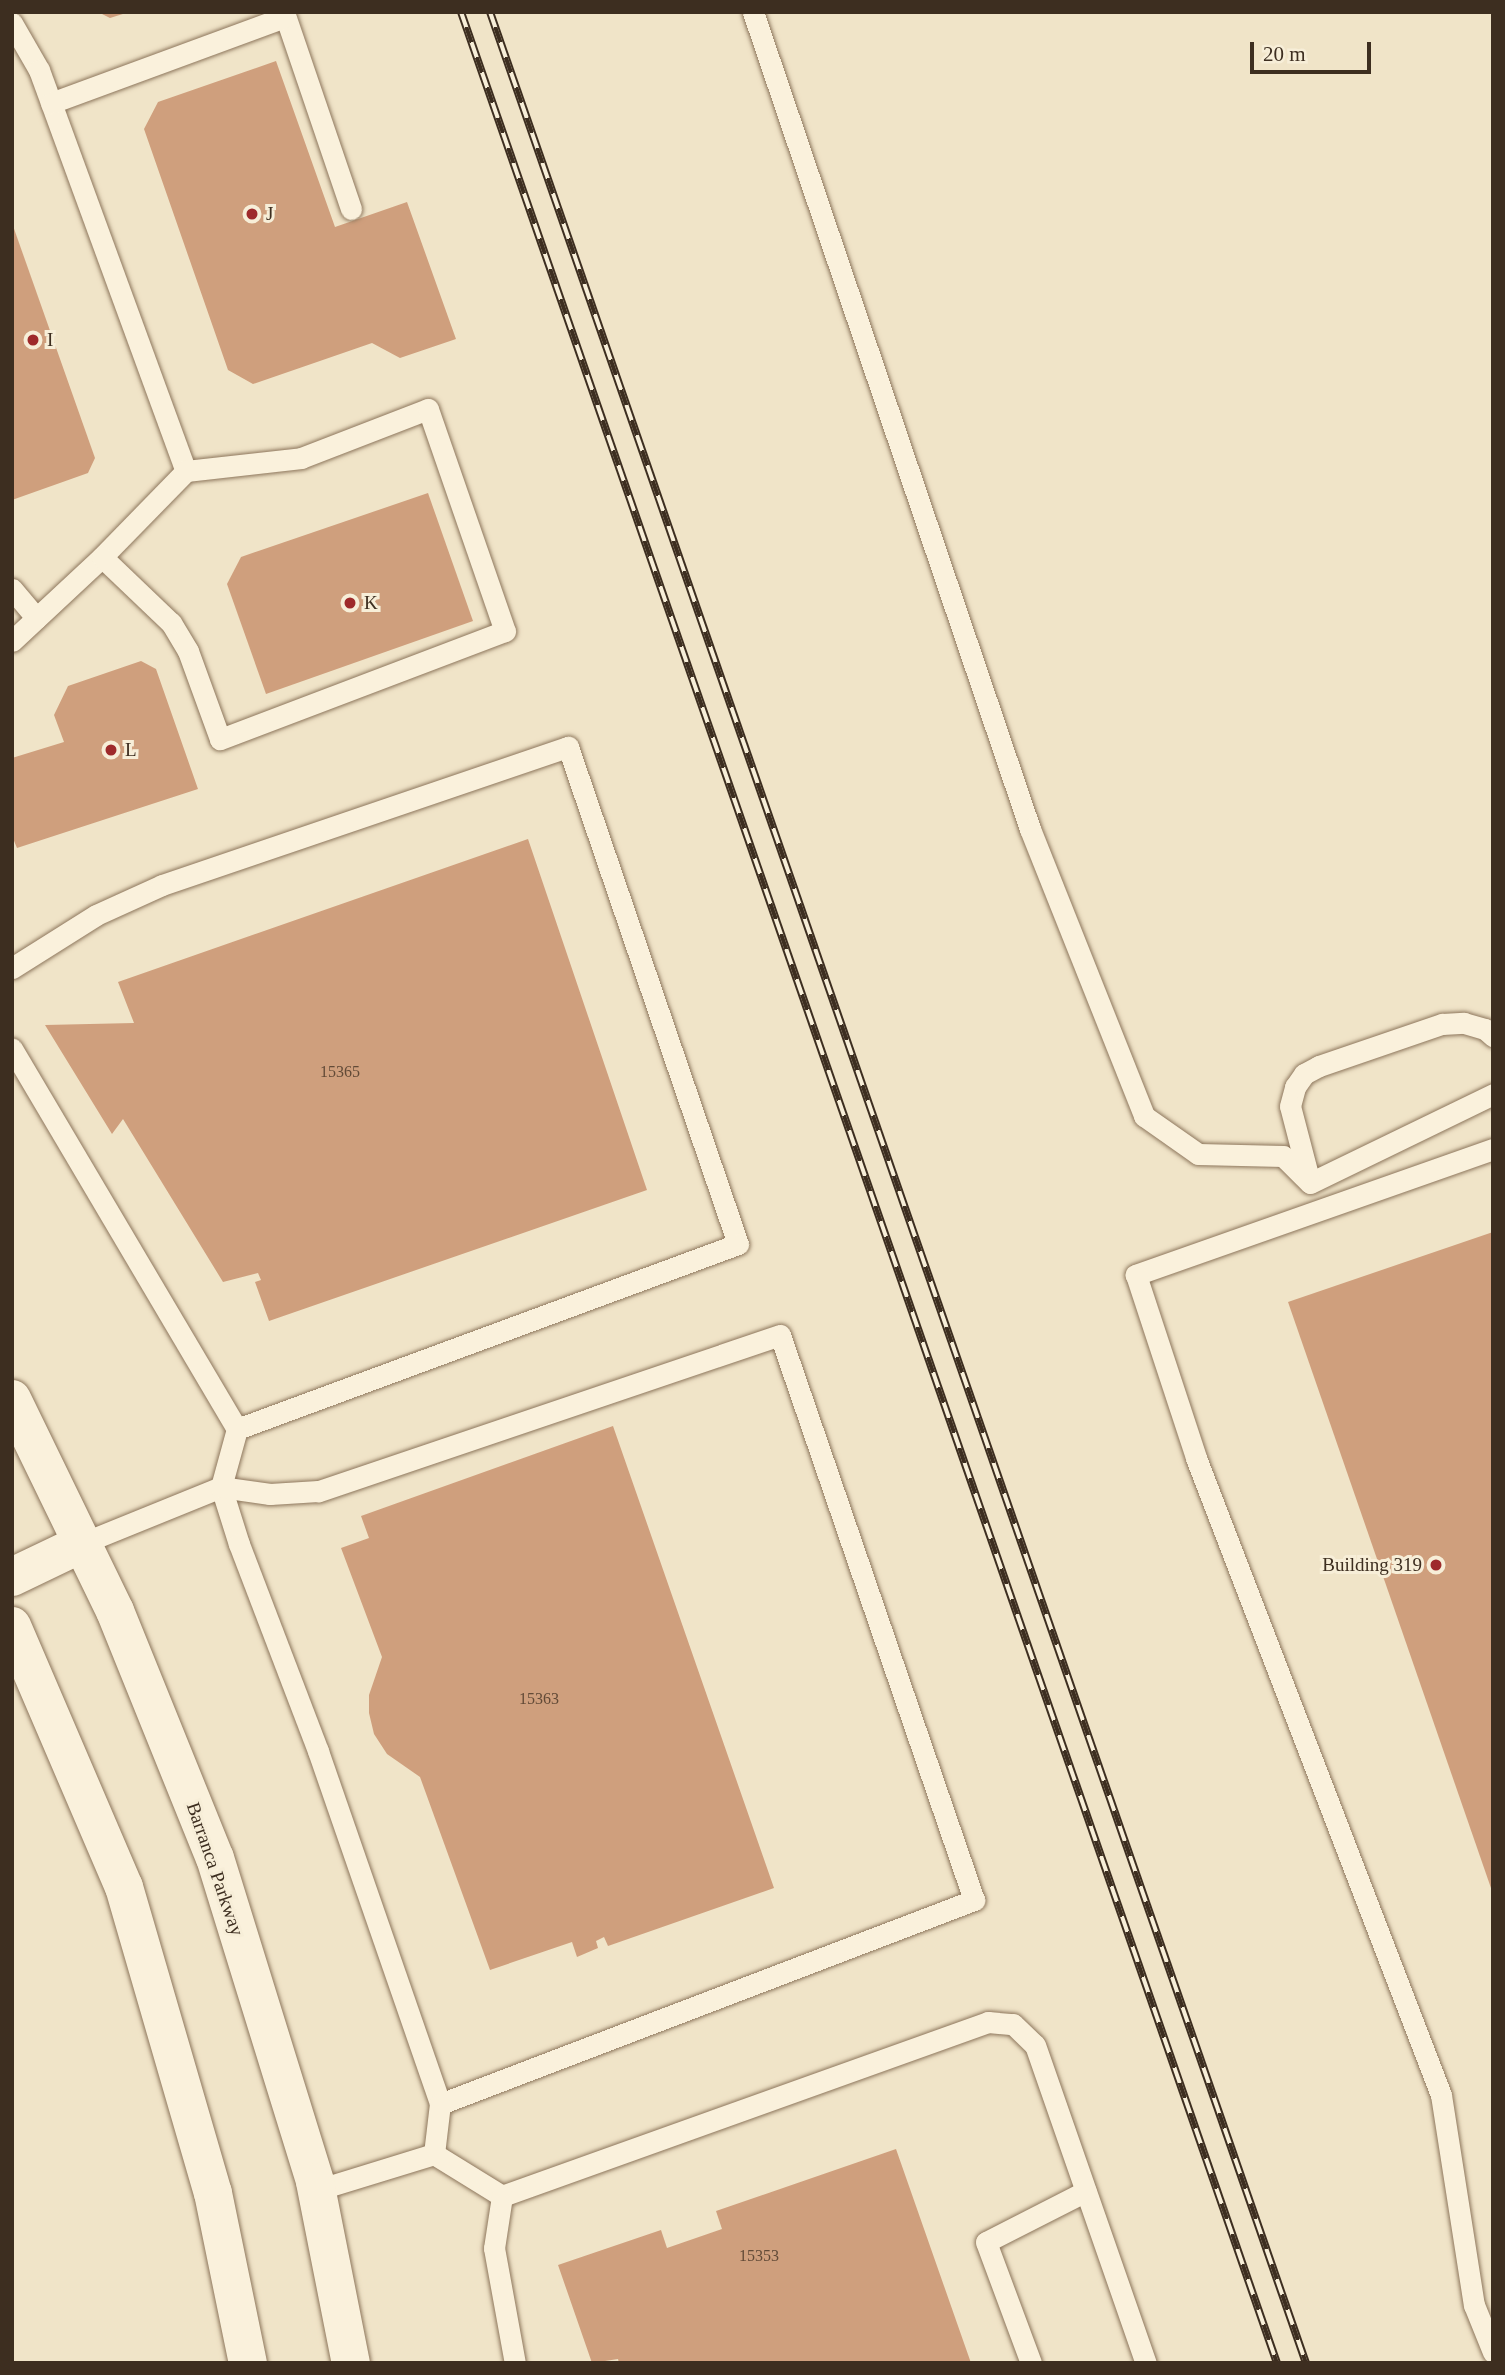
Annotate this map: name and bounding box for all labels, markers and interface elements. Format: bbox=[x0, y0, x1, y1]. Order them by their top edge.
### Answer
scale bar bbox=[1253, 28, 1374, 72]
text: 20 m bbox=[1263, 42, 1306, 66]
place label: J bbox=[266, 203, 273, 225]
marker: J bbox=[244, 206, 260, 222]
place label: I bbox=[47, 329, 53, 351]
marker: I bbox=[25, 332, 41, 348]
place label: K bbox=[364, 592, 378, 614]
marker: K bbox=[342, 595, 358, 611]
place label: L bbox=[125, 739, 137, 761]
marker: L bbox=[103, 742, 119, 758]
house number: 15365 bbox=[320, 1062, 360, 1082]
place label: Building 319 bbox=[1322, 1554, 1422, 1576]
marker: Building 319 bbox=[1428, 1557, 1444, 1573]
house number: 15363 bbox=[519, 1689, 559, 1709]
street label: Barranca Parkway bbox=[181, 1799, 249, 1939]
house number: 15353 bbox=[739, 2246, 779, 2266]

